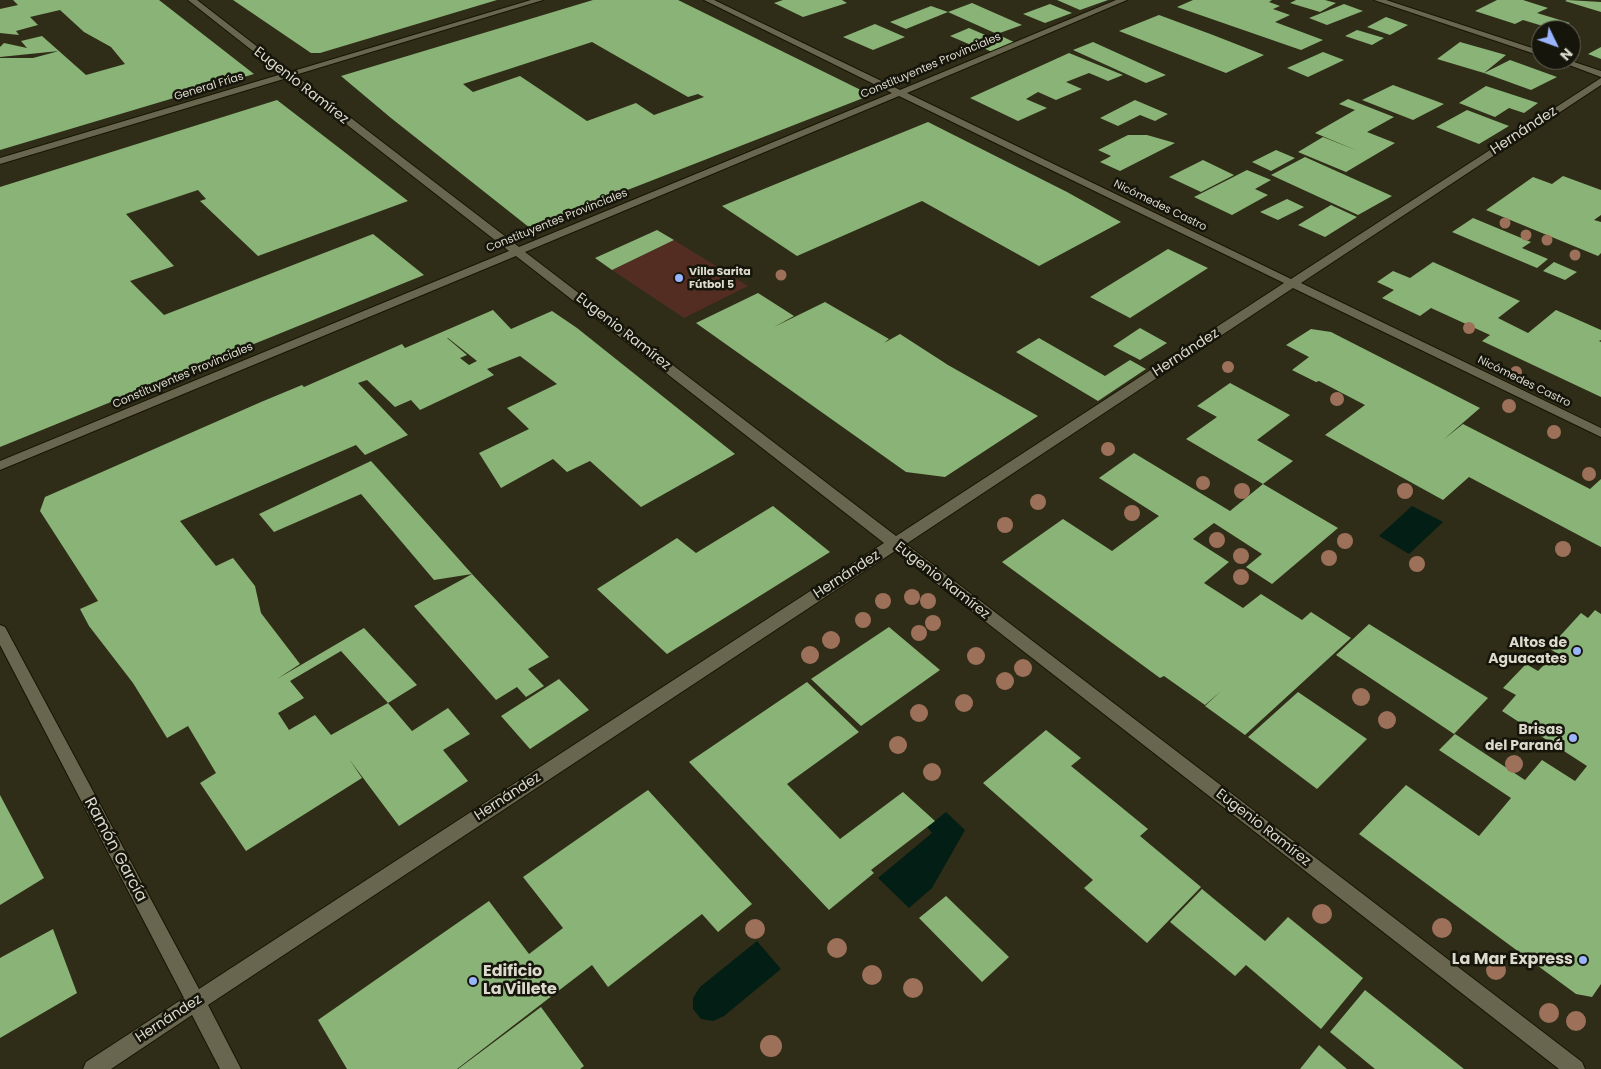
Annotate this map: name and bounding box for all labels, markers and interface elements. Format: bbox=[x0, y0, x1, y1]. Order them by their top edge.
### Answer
north arrow bbox=[1531, 20, 1581, 70]
street label: Constituyentes Provinciales bbox=[859, 30, 1003, 102]
street label: Eugenio Ramírez bbox=[250, 44, 352, 128]
text: N bbox=[1555, 44, 1577, 65]
street label: General Frías bbox=[173, 70, 245, 104]
street label: Hernández bbox=[1488, 103, 1560, 159]
street label: Nicómedes Castro bbox=[1111, 178, 1209, 234]
street label: Constituyentes Provinciales bbox=[484, 187, 630, 255]
place label: Villa Sarita Fútbol 5 bbox=[689, 265, 751, 291]
marker: Villa Sarita Fútbol 5 bbox=[673, 272, 685, 284]
street label: Eugenio Ramírez bbox=[572, 290, 674, 374]
street label: Hernández bbox=[1150, 325, 1222, 381]
street label: Constituyentes Provinciales bbox=[111, 340, 255, 412]
street label: Nicómedes Castro bbox=[1475, 354, 1573, 410]
street label: Eugenio Ramírez bbox=[891, 539, 993, 623]
street label: Hernández bbox=[811, 547, 883, 603]
place label: Altos de Aguacates bbox=[1488, 635, 1567, 668]
marker: Altos de Aguacates bbox=[1571, 645, 1583, 657]
place label: Brisas del Paraná bbox=[1485, 722, 1563, 754]
marker: Brisas del Paraná bbox=[1567, 732, 1579, 744]
street label: Hernández bbox=[472, 769, 544, 825]
street label: Eugenio Ramírez bbox=[1212, 786, 1314, 870]
street label: Ramón García bbox=[79, 795, 151, 905]
place label: La Mar Express bbox=[1452, 950, 1573, 970]
marker: La Mar Express bbox=[1577, 954, 1589, 966]
place label: Edificio La Villete bbox=[483, 962, 557, 1000]
marker: Edificio La Villete bbox=[467, 975, 479, 987]
street label: Hernández bbox=[133, 991, 205, 1047]

